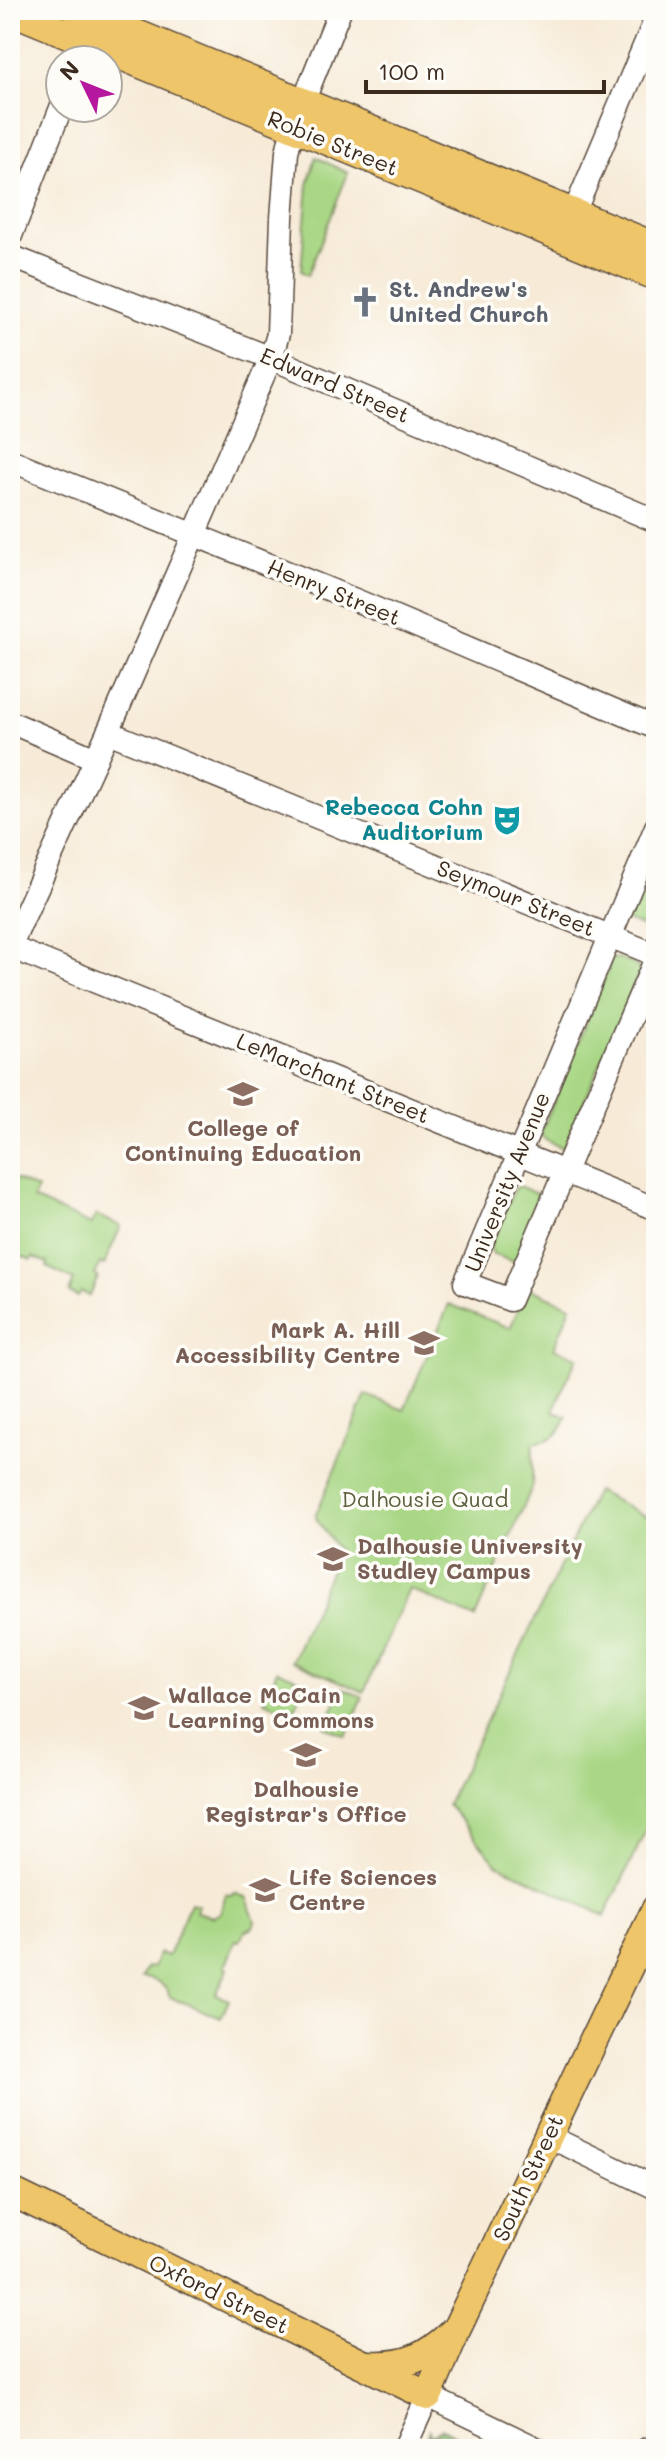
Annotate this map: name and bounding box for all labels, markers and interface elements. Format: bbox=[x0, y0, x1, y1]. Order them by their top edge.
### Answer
north arrow bbox=[44, 44, 124, 124]
scale bar bbox=[366, 44, 604, 94]
text: N bbox=[53, 54, 85, 86]
text: 100 m bbox=[378, 55, 445, 86]
street label: Robie Street bbox=[264, 103, 403, 182]
place label: St. Andrew's United Church bbox=[389, 274, 548, 328]
church icon: St. Andrew's United Church bbox=[348, 285, 382, 319]
street label: Edward Street bbox=[256, 340, 414, 429]
street label: Henry Street bbox=[263, 552, 405, 631]
place label: Rebecca Cohn Auditorium bbox=[325, 792, 483, 846]
theatre icon: Rebecca Cohn Auditorium bbox=[490, 803, 524, 837]
street label: Seymour Street bbox=[433, 853, 600, 942]
street label: LeMarchant Street bbox=[233, 1026, 434, 1129]
school or university icon: College of Continuing Education bbox=[226, 1077, 260, 1111]
street label: University Avenue bbox=[457, 1088, 556, 1276]
place label: College of Continuing Education bbox=[125, 1113, 361, 1167]
place label: Mark A. Hill Accessibility Centre bbox=[175, 1315, 400, 1369]
school or university icon: Mark A. Hill Accessibility Centre bbox=[407, 1326, 441, 1360]
park label: Dalhousie Quad bbox=[342, 1484, 508, 1513]
place label: Dalhousie University Studley Campus bbox=[357, 1531, 583, 1585]
school or university icon: Dalhousie University Studley Campus bbox=[316, 1542, 350, 1576]
place label: Wallace McCain Learning Commons bbox=[168, 1680, 374, 1734]
school or university icon: Wallace McCain Learning Commons bbox=[127, 1691, 161, 1725]
school or university icon: Dalhousie Registrar's Office bbox=[289, 1738, 323, 1772]
place label: Dalhousie Registrar's Office bbox=[205, 1774, 407, 1828]
place label: Life Sciences Centre bbox=[289, 1862, 437, 1916]
school or university icon: Life Sciences Centre bbox=[248, 1873, 282, 1907]
street label: South Street bbox=[486, 2110, 570, 2246]
street label: Oxford Street bbox=[144, 2247, 294, 2340]

